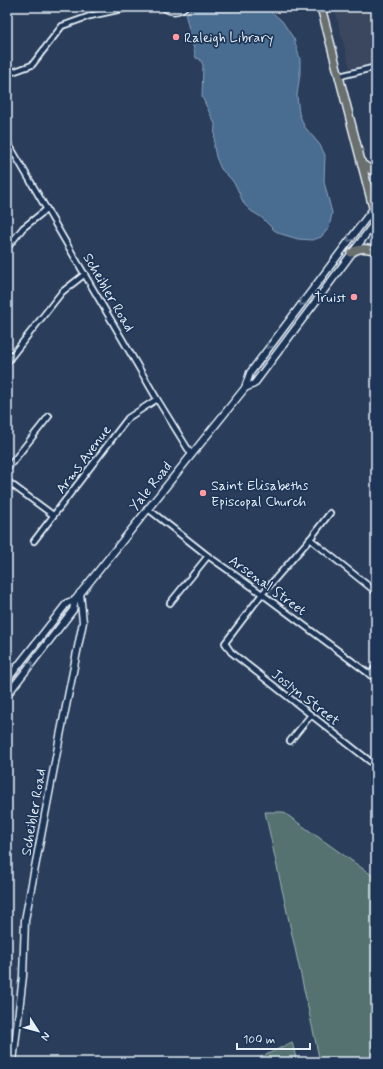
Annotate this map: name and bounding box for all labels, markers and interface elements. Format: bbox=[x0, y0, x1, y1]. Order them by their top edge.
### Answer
place label: Raleigh Library bbox=[184, 29, 273, 47]
marker: Raleigh Library bbox=[171, 32, 181, 42]
one-way arrow bbox=[348, 235, 355, 242]
street label: Scheibler Road bbox=[78, 250, 138, 335]
place label: Truist bbox=[314, 289, 346, 307]
marker: Truist bbox=[349, 292, 359, 302]
one-way arrow bbox=[299, 298, 306, 305]
one-way arrow bbox=[267, 342, 274, 349]
street label: Arms Avenue bbox=[52, 422, 116, 498]
street label: Yale Road bbox=[125, 458, 176, 515]
place label: Saint Elisabeths Episcopal Church bbox=[211, 477, 308, 511]
marker: Saint Elisabeths Episcopal Church bbox=[198, 488, 208, 498]
street label: Arsenal Street bbox=[225, 552, 310, 620]
one-way arrow bbox=[26, 661, 33, 668]
street label: Joslyn Street bbox=[268, 666, 343, 730]
street label: Scheibler Road bbox=[17, 767, 50, 857]
north arrow bbox=[18, 1011, 58, 1051]
scale bar bbox=[237, 1025, 310, 1051]
text: N bbox=[37, 1029, 53, 1043]
text: 100 m bbox=[243, 1032, 275, 1048]

